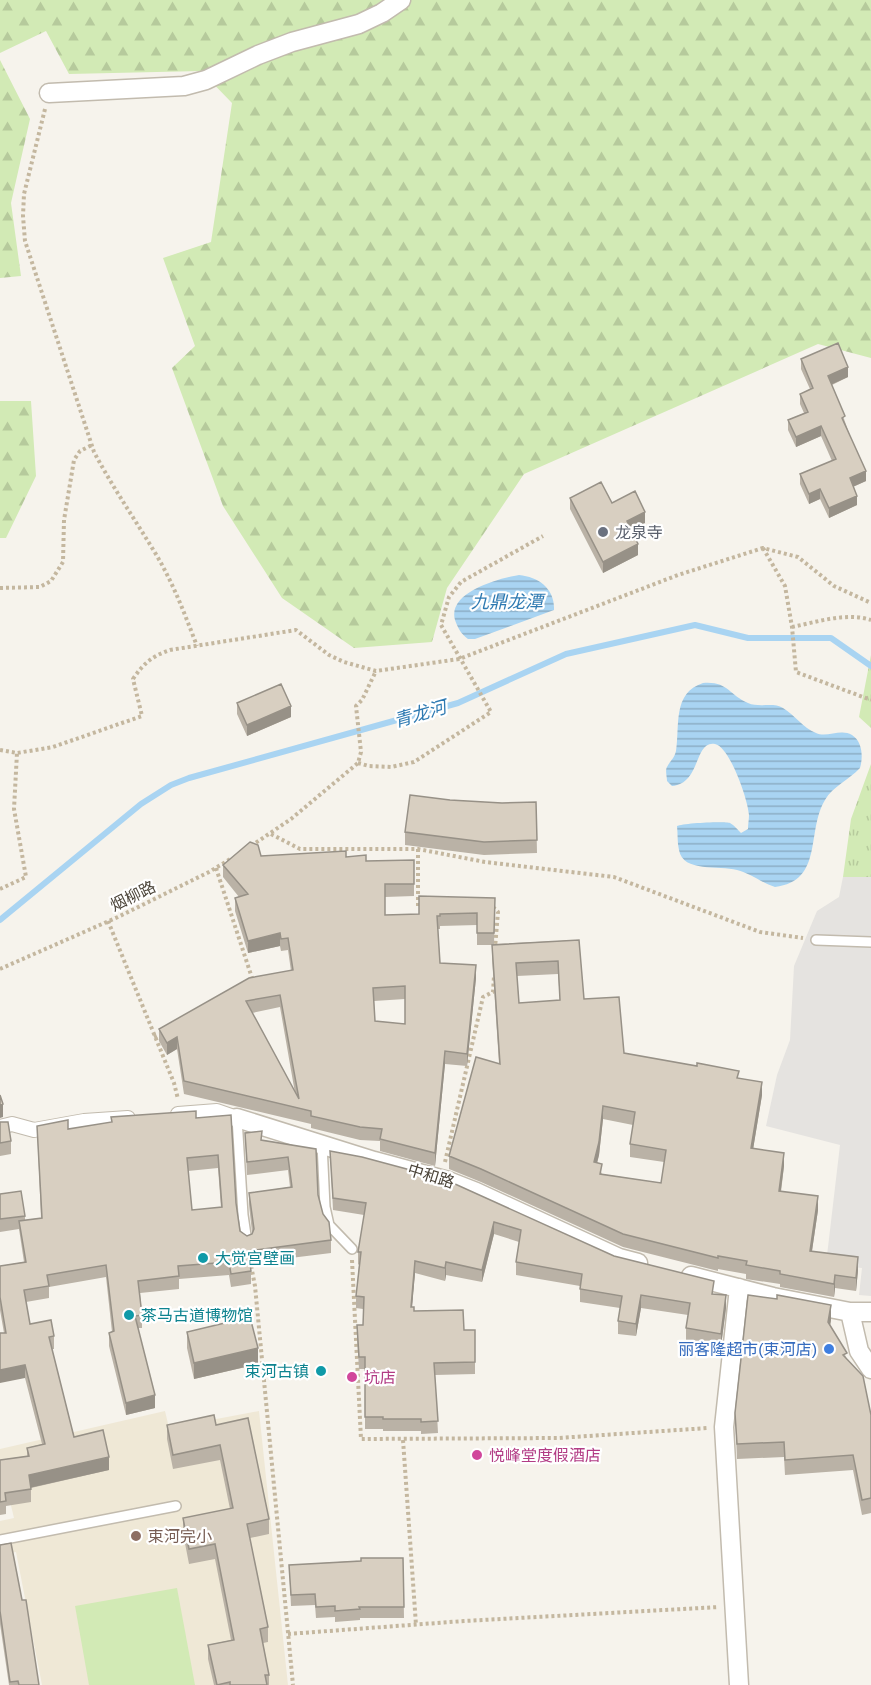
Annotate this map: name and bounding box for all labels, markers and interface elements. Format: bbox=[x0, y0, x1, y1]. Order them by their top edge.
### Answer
place label: 龙泉寺 bbox=[615, 524, 663, 541]
marker: 龙泉寺 bbox=[596, 525, 610, 539]
water label: 九鼎龙潭 bbox=[471, 592, 546, 612]
water label: 青龙河 bbox=[391, 696, 452, 731]
street label: 烟柳路 bbox=[108, 878, 158, 914]
street label: 中和路 bbox=[406, 1161, 456, 1191]
place label: 大觉宫壁画 bbox=[215, 1250, 295, 1267]
marker: 大觉宫壁画 bbox=[196, 1251, 210, 1265]
place label: 茶马古道博物馆 bbox=[141, 1307, 253, 1324]
marker: 茶马古道博物馆 bbox=[122, 1308, 136, 1322]
place label: 丽客隆超市(束河店) bbox=[678, 1341, 817, 1358]
marker: 丽客隆超市(束河店) bbox=[822, 1342, 836, 1356]
place label: 束河古镇 bbox=[245, 1363, 309, 1380]
marker: 束河古镇 bbox=[314, 1364, 328, 1378]
place label: 坑店 bbox=[364, 1369, 396, 1386]
marker: 坑店 bbox=[345, 1370, 359, 1384]
place label: 悦峰堂度假酒店 bbox=[489, 1447, 601, 1464]
marker: 悦峰堂度假酒店 bbox=[470, 1448, 484, 1462]
place label: 束河完小 bbox=[148, 1528, 212, 1545]
marker: 束河完小 bbox=[129, 1529, 143, 1543]

